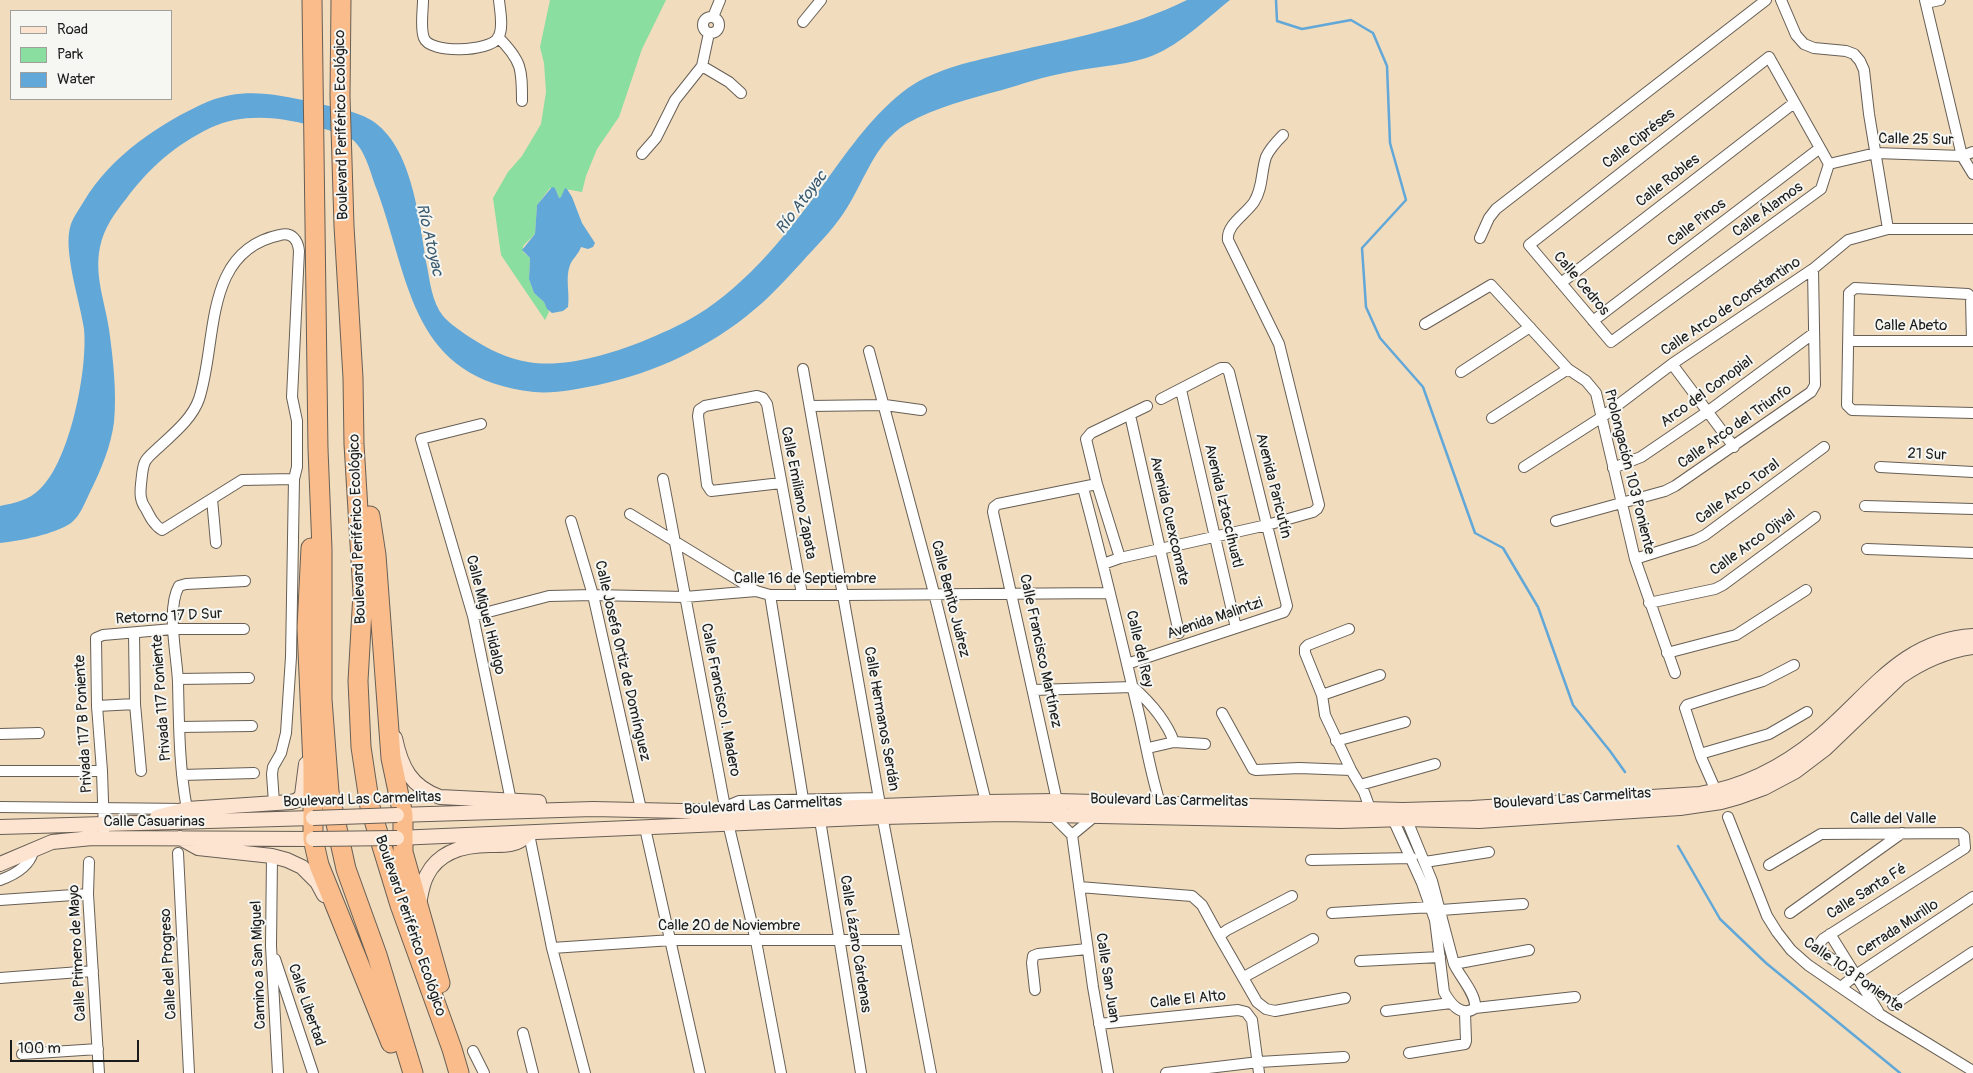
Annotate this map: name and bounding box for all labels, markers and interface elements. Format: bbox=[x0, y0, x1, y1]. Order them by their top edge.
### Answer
legend bbox=[10, 10, 172, 100]
text: Road bbox=[57, 20, 88, 39]
street label: Boulevard Periférico Ecológico bbox=[331, 30, 353, 220]
text: Park bbox=[57, 45, 83, 64]
text: Water bbox=[57, 70, 95, 89]
street label: Calle Cipréses bbox=[1599, 105, 1679, 173]
street label: Calle 25 Sur bbox=[1878, 130, 1954, 150]
street label: Calle Robles bbox=[1633, 151, 1703, 211]
water label: Río Atoyac bbox=[772, 168, 832, 238]
street label: Calle Álamos bbox=[1729, 178, 1807, 242]
street label: Calle Pinos bbox=[1664, 195, 1730, 251]
water label: Río Atoyac bbox=[411, 202, 447, 278]
street label: Calle Cedros bbox=[1549, 248, 1613, 320]
street label: Calle Arco de Constantino bbox=[1658, 254, 1804, 360]
street label: Calle Abeto bbox=[1875, 317, 1947, 335]
street label: Arco del Conopial bbox=[1657, 352, 1757, 432]
street label: Calle Arco del Triunfo bbox=[1675, 381, 1795, 473]
street label: Prolongación 103 Poniente bbox=[1600, 387, 1658, 557]
street label: Calle Emiliano Zapata bbox=[776, 425, 820, 561]
street label: Avenida Paricutín bbox=[1251, 431, 1295, 541]
street label: Boulevard Periférico Ecológico bbox=[346, 434, 370, 624]
street label: Avenida Iztaccíhuatl bbox=[1200, 442, 1246, 570]
street label: 21 Sur bbox=[1907, 445, 1947, 465]
street label: Avenida Cuexcomate bbox=[1145, 455, 1193, 587]
street label: Calle Arco Toral bbox=[1692, 455, 1784, 529]
street label: Calle Arco Ojival bbox=[1707, 506, 1799, 580]
street label: Calle Benito Juárez bbox=[927, 539, 973, 659]
street label: Calle Miguel Hidalgo bbox=[461, 553, 509, 677]
street label: Calle Josefa Ortiz de Domínguez bbox=[590, 559, 654, 763]
street label: Calle 16 de Septiembre bbox=[734, 570, 876, 588]
street label: Calle Francisco Martínez bbox=[1015, 573, 1065, 729]
street label: Avenida Malintzi bbox=[1165, 594, 1265, 644]
street label: Retorno 17 D Sur bbox=[115, 605, 223, 629]
street label: Calle del Rey bbox=[1121, 609, 1157, 689]
street label: Calle Francisco I. Madero bbox=[696, 622, 744, 778]
street label: Privada 117 Poniente bbox=[149, 634, 175, 762]
street label: Calle Hermanos Serdán bbox=[859, 645, 903, 793]
street label: Privada 117 B Poniente bbox=[71, 654, 97, 794]
street label: Boulevard Las Carmelitas bbox=[1493, 785, 1651, 813]
street label: Boulevard Las Carmelitas bbox=[283, 788, 441, 812]
street label: Boulevard Las Carmelitas bbox=[1090, 791, 1248, 811]
street label: Boulevard Las Carmelitas bbox=[684, 793, 842, 819]
street label: Calle del Valle bbox=[1850, 810, 1936, 828]
street label: Calle Casuarinas bbox=[103, 813, 205, 831]
street label: Boulevard Periférico Ecológico bbox=[371, 833, 449, 1019]
street label: Calle Santa Fé bbox=[1824, 860, 1910, 924]
street label: Calle Lázaro Cárdenas bbox=[835, 874, 875, 1014]
street label: Calle Primero de Mayo bbox=[65, 884, 91, 1022]
street label: Cerrada Murillo bbox=[1854, 896, 1942, 962]
street label: Camino a San Miguel bbox=[248, 900, 270, 1030]
street label: Calle del Progreso bbox=[157, 908, 181, 1020]
street label: Calle 20 de Noviembre bbox=[658, 917, 800, 935]
street label: Calle San Juan bbox=[1091, 932, 1123, 1024]
street label: Calle 103 Poniente bbox=[1800, 934, 1906, 1016]
street label: Calle Libertad bbox=[284, 962, 328, 1048]
street label: Calle El Alto bbox=[1149, 987, 1227, 1013]
scale bar bbox=[12, 1030, 141, 1062]
text: 100 m bbox=[18, 1039, 61, 1058]

